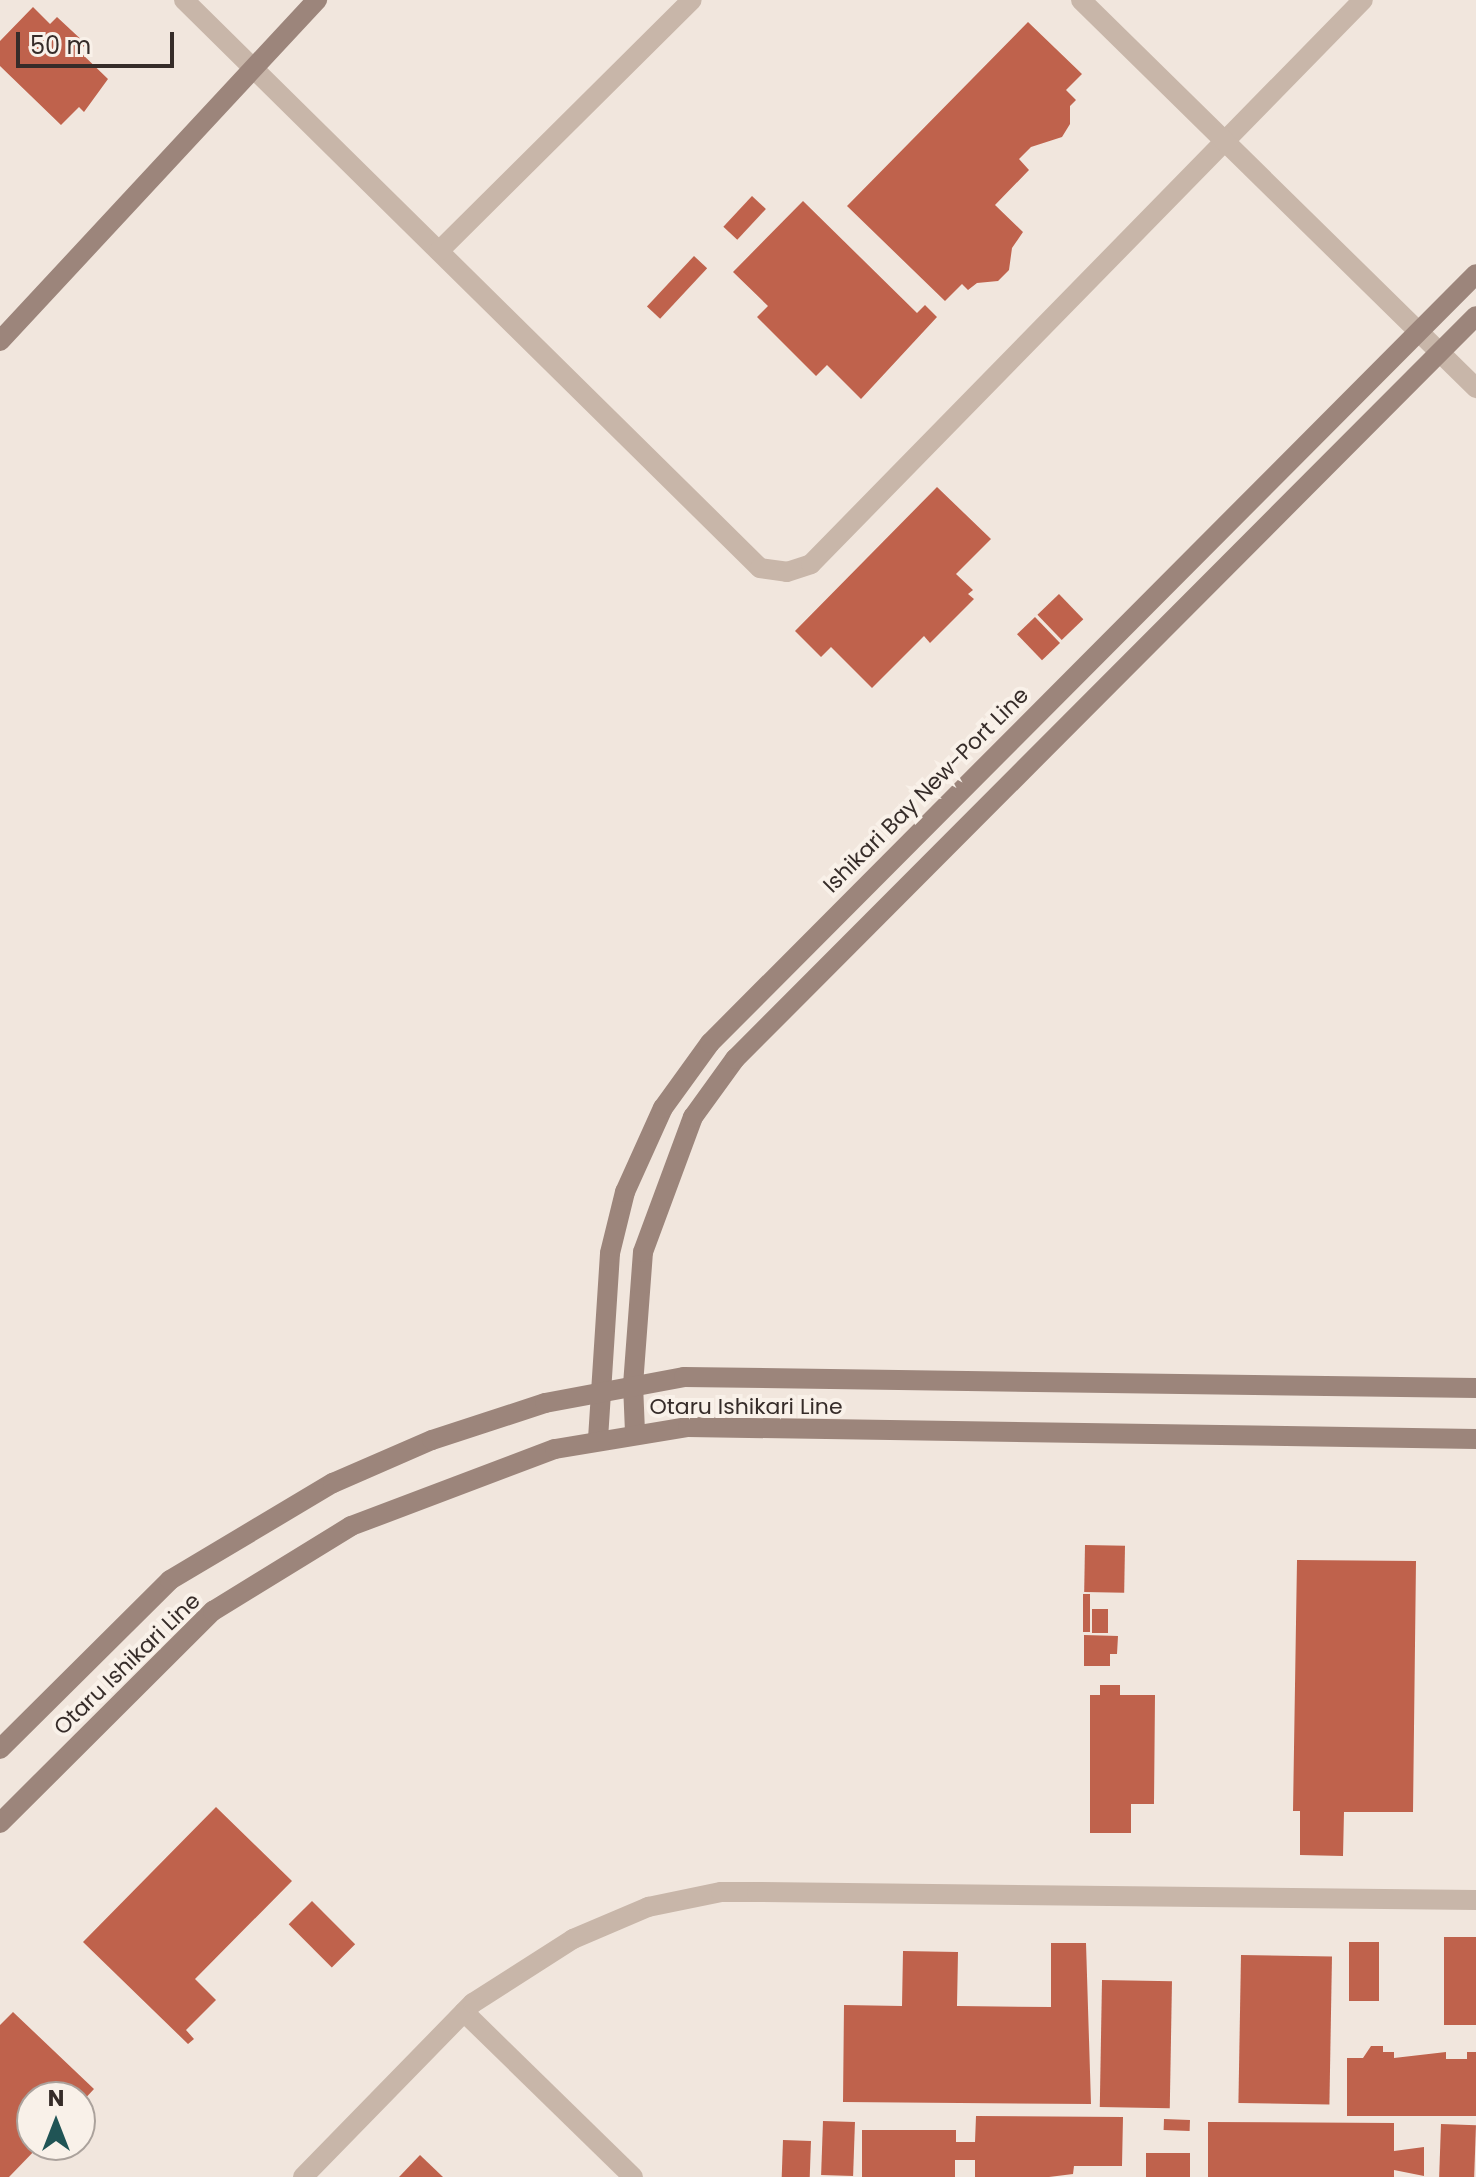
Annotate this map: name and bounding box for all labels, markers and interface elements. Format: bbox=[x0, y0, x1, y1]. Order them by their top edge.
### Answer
scale bar bbox=[20, 16, 178, 66]
text: 50 m bbox=[30, 29, 91, 62]
street label: Ishikari Bay New-Port Line bbox=[818, 682, 1034, 898]
street label: Otaru Ishikari Line bbox=[649, 1394, 843, 1420]
street label: Otaru Ishikari Line bbox=[48, 1587, 206, 1741]
north arrow bbox=[16, 2081, 96, 2161]
text: N bbox=[48, 2083, 64, 2114]

